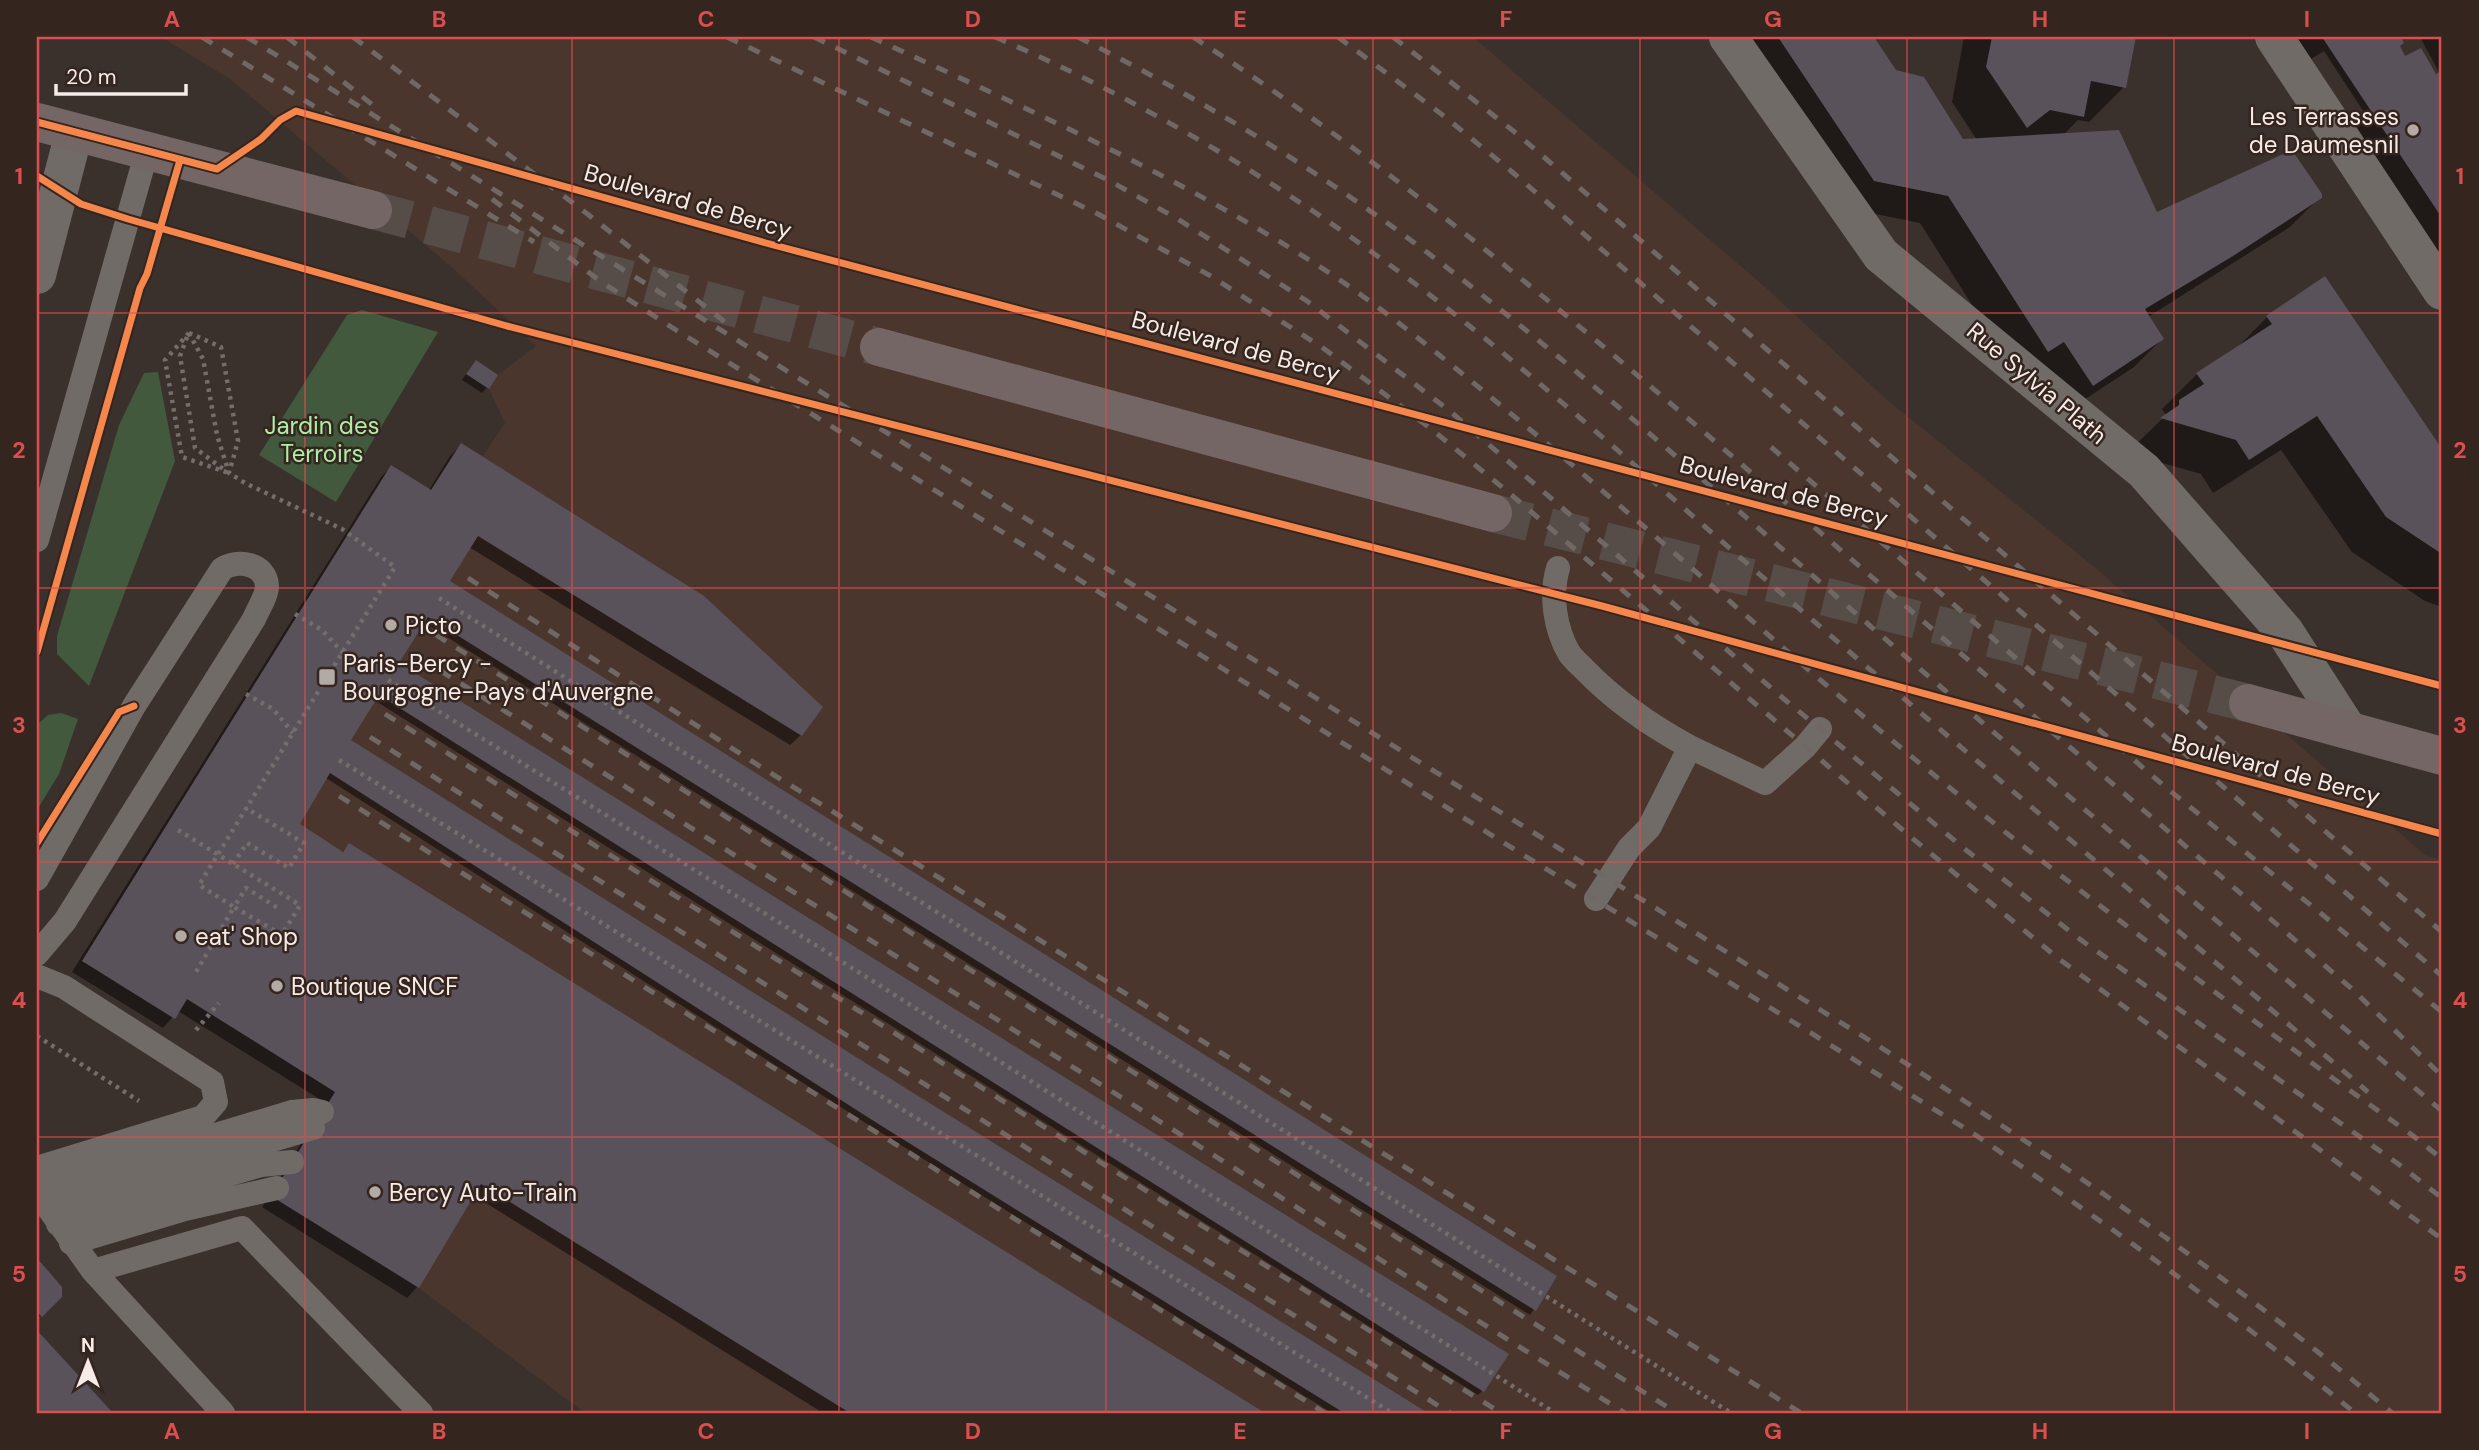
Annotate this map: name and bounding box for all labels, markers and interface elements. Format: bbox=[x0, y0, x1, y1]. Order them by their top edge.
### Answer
text: A bbox=[164, 4, 180, 34]
text: B bbox=[432, 4, 446, 34]
text: C bbox=[698, 4, 714, 34]
text: D bbox=[965, 4, 981, 34]
text: E bbox=[1233, 4, 1247, 34]
text: F bbox=[1500, 4, 1513, 34]
text: G bbox=[1764, 4, 1782, 34]
text: H bbox=[2032, 4, 2048, 34]
text: I bbox=[2304, 4, 2310, 34]
scale bar bbox=[56, 52, 186, 96]
text: 20 m bbox=[66, 63, 117, 91]
place label: Les Terrasses de Daumesnil bbox=[2249, 101, 2399, 160]
marker: Les Terrasses de Daumesnil bbox=[2405, 122, 2421, 138]
street label: Boulevard de Bercy bbox=[581, 157, 795, 245]
text: 1 bbox=[15, 161, 23, 191]
text: 1 bbox=[2456, 161, 2464, 191]
street label: Boulevard de Bercy bbox=[1128, 303, 1344, 389]
street label: Rue Sylvia Plath bbox=[1961, 315, 2113, 451]
park label: Jardin des Terroirs bbox=[264, 410, 380, 469]
text: 2 bbox=[12, 435, 26, 465]
text: 2 bbox=[2453, 435, 2467, 465]
street label: Boulevard de Bercy bbox=[1676, 448, 1892, 534]
place label: Picto bbox=[405, 610, 461, 641]
marker: Picto bbox=[383, 617, 399, 633]
place label: Paris-Bercy - Bourgogne-Pays d'Auvergne bbox=[343, 648, 654, 707]
marker: Paris-Bercy - Bourgogne-Pays d'Auvergne bbox=[317, 667, 337, 687]
text: 3 bbox=[12, 710, 26, 740]
text: 3 bbox=[2453, 710, 2467, 740]
street label: Boulevard de Bercy bbox=[2168, 726, 2384, 812]
place label: eat' Shop bbox=[195, 921, 298, 952]
marker: eat' Shop bbox=[173, 928, 189, 944]
place label: Boutique SNCF bbox=[291, 971, 458, 1002]
marker: Boutique SNCF bbox=[269, 978, 285, 994]
text: 4 bbox=[12, 985, 27, 1015]
text: 4 bbox=[2453, 985, 2468, 1015]
place label: Bercy Auto-Train bbox=[389, 1177, 577, 1208]
marker: Bercy Auto-Train bbox=[367, 1184, 383, 1200]
text: 5 bbox=[12, 1259, 26, 1289]
text: 5 bbox=[2453, 1259, 2467, 1289]
north arrow bbox=[52, 1328, 122, 1398]
text: N bbox=[81, 1333, 95, 1358]
text: A bbox=[164, 1416, 180, 1446]
text: B bbox=[432, 1416, 446, 1446]
text: C bbox=[698, 1416, 714, 1446]
text: D bbox=[965, 1416, 981, 1446]
text: E bbox=[1233, 1416, 1247, 1446]
text: F bbox=[1500, 1416, 1513, 1446]
text: G bbox=[1764, 1416, 1782, 1446]
text: H bbox=[2032, 1416, 2048, 1446]
text: I bbox=[2304, 1416, 2310, 1446]

